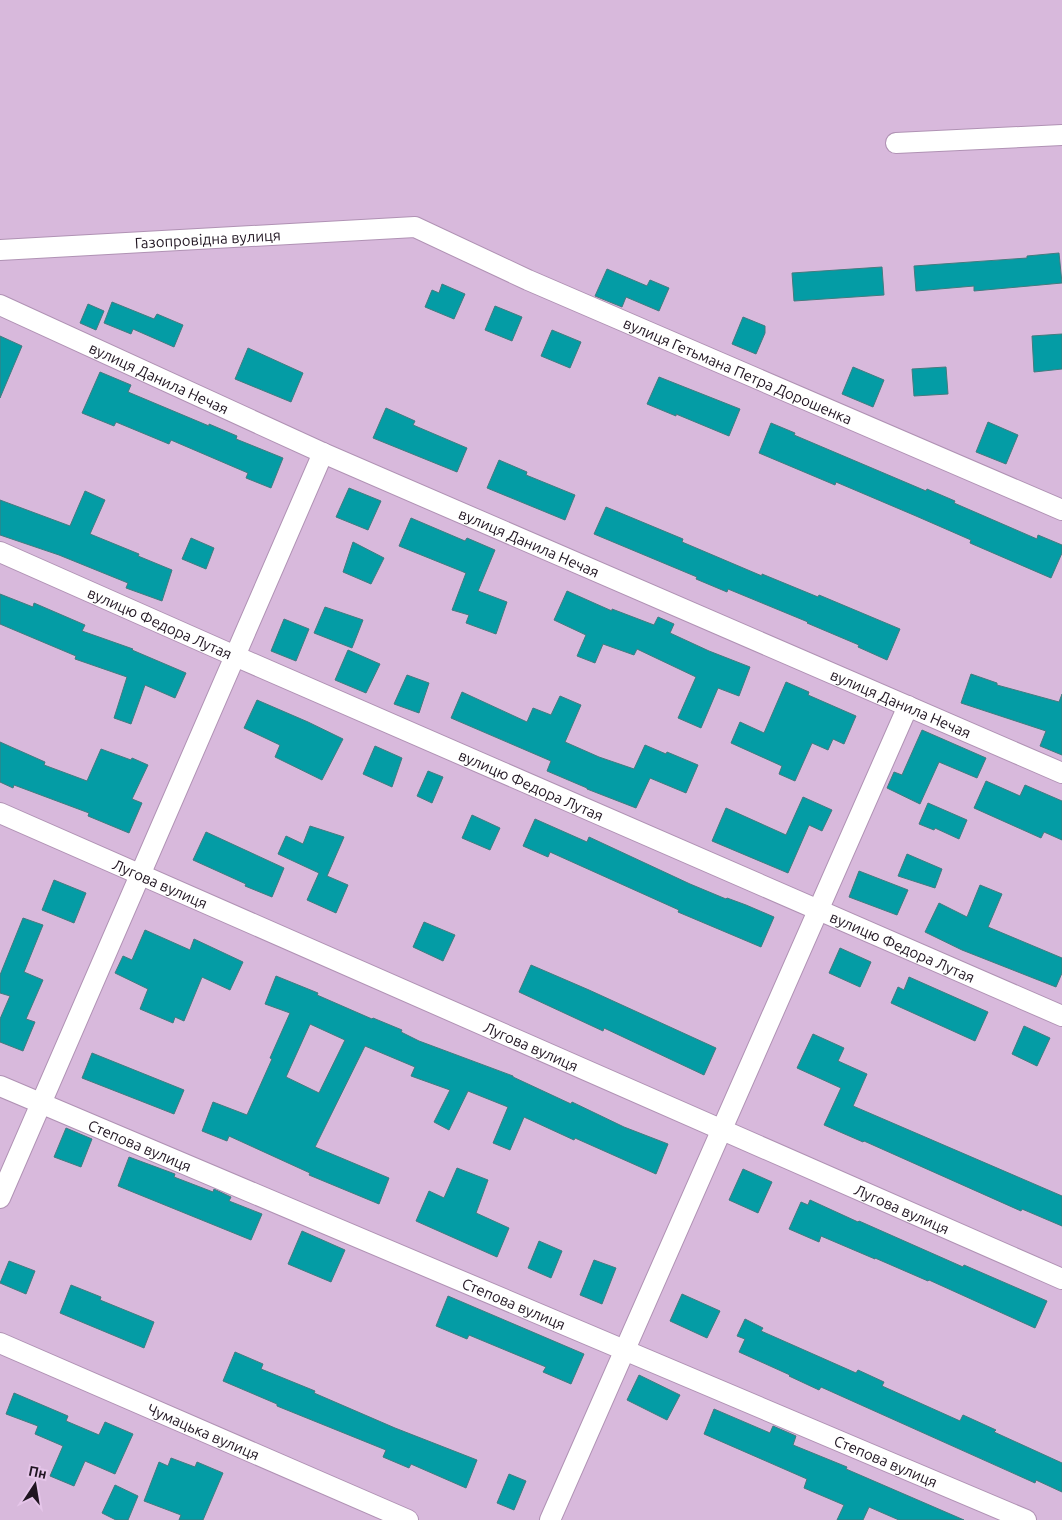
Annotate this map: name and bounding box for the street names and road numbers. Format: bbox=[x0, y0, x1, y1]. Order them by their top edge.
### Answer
street label: Газопровідна вулиця bbox=[134, 226, 281, 251]
street label: вулиця Гетьмана Петра Дорошенка bbox=[621, 314, 855, 427]
street label: вулиця Данила Нечая bbox=[87, 339, 231, 417]
street label: вулиця Данила Нечая bbox=[456, 504, 602, 580]
street label: вулицю Федора Лутая bbox=[85, 583, 235, 662]
street label: вулиця Данила Нечая bbox=[828, 665, 974, 741]
street label: вулицю Федора Лутая bbox=[456, 746, 606, 824]
street label: Лугова вулиця bbox=[110, 855, 210, 912]
street label: вулицю Федора Лутая bbox=[828, 908, 977, 986]
street label: Лугова вулиця bbox=[481, 1018, 581, 1074]
street label: Степова вулиця bbox=[86, 1116, 194, 1175]
street label: Лугова вулиця bbox=[852, 1181, 952, 1237]
street label: Степова вулиця bbox=[460, 1274, 568, 1333]
street label: Чумацька вулиця bbox=[145, 1400, 262, 1463]
street label: Степова вулиця bbox=[832, 1431, 940, 1490]

